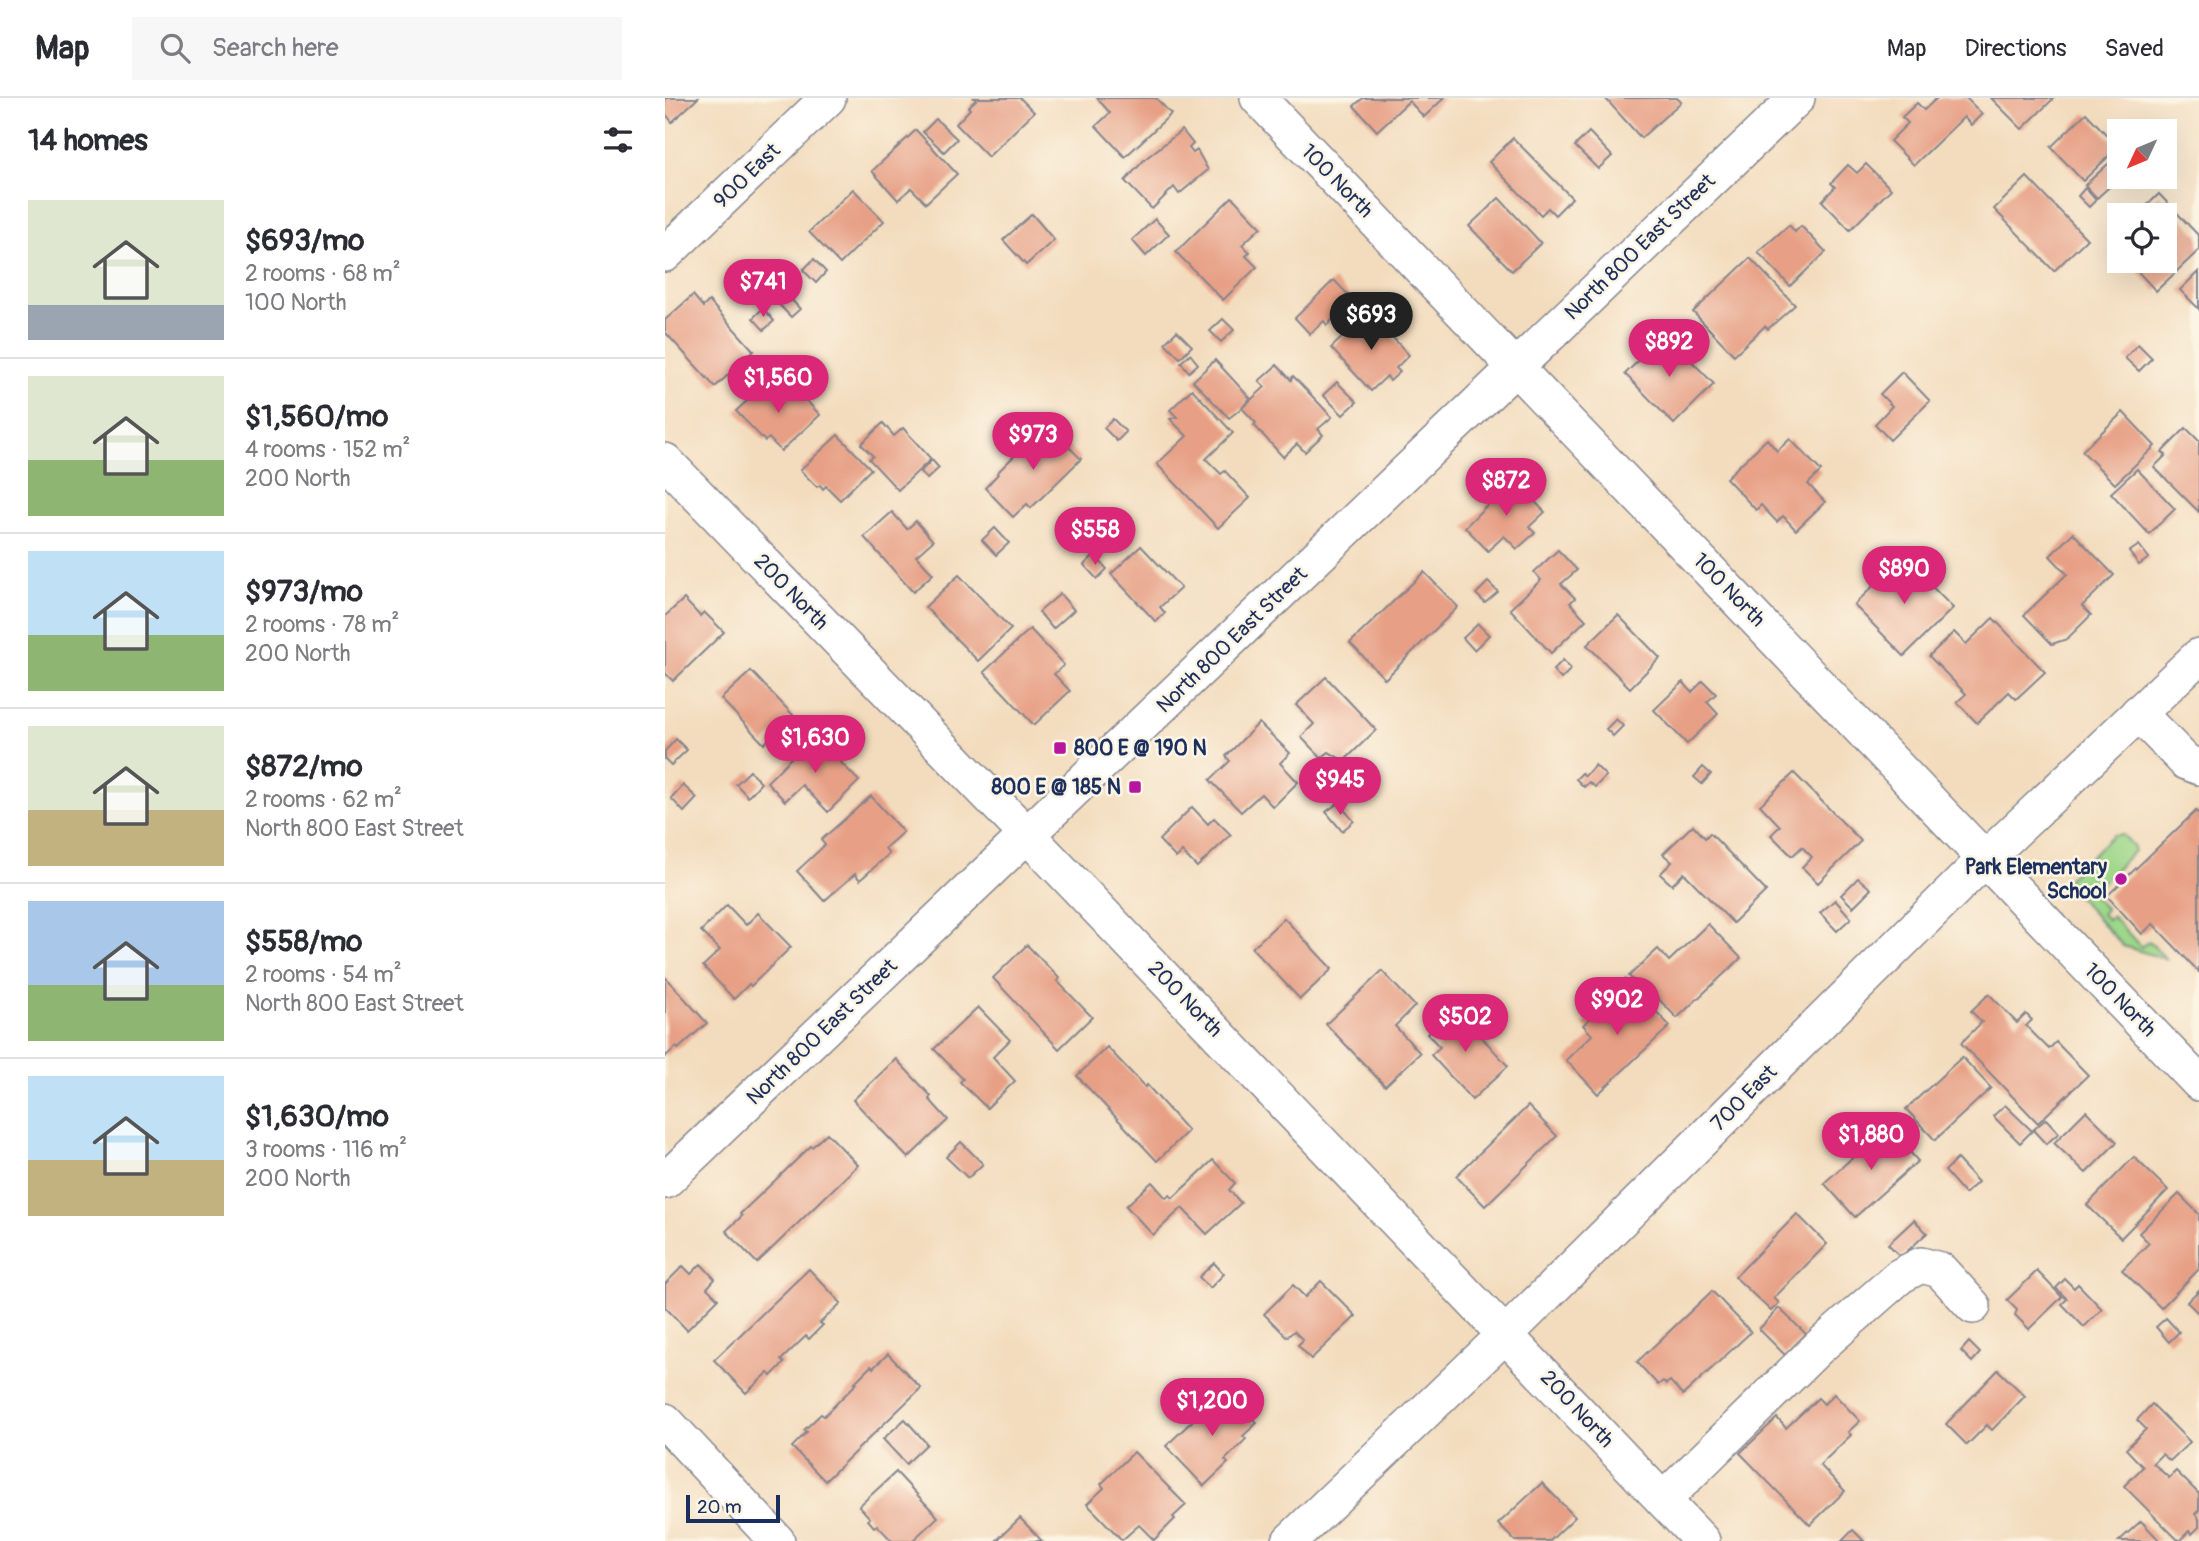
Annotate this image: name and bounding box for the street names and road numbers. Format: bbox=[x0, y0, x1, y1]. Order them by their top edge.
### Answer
street label: 900 East bbox=[708, 137, 786, 214]
street label: 100 North bbox=[1295, 138, 1379, 224]
street label: North 800 East Street bbox=[1559, 168, 1722, 326]
street label: 100 North bbox=[1687, 547, 1771, 633]
street label: 200 North bbox=[748, 548, 834, 636]
street label: North 800 East Street bbox=[1151, 561, 1314, 719]
street label: North 800 East Street bbox=[741, 953, 904, 1111]
street label: 200 North bbox=[1142, 955, 1228, 1043]
street label: 100 North bbox=[2078, 957, 2162, 1043]
street label: 700 East bbox=[1705, 1059, 1783, 1137]
street label: 200 North bbox=[1534, 1365, 1620, 1453]

